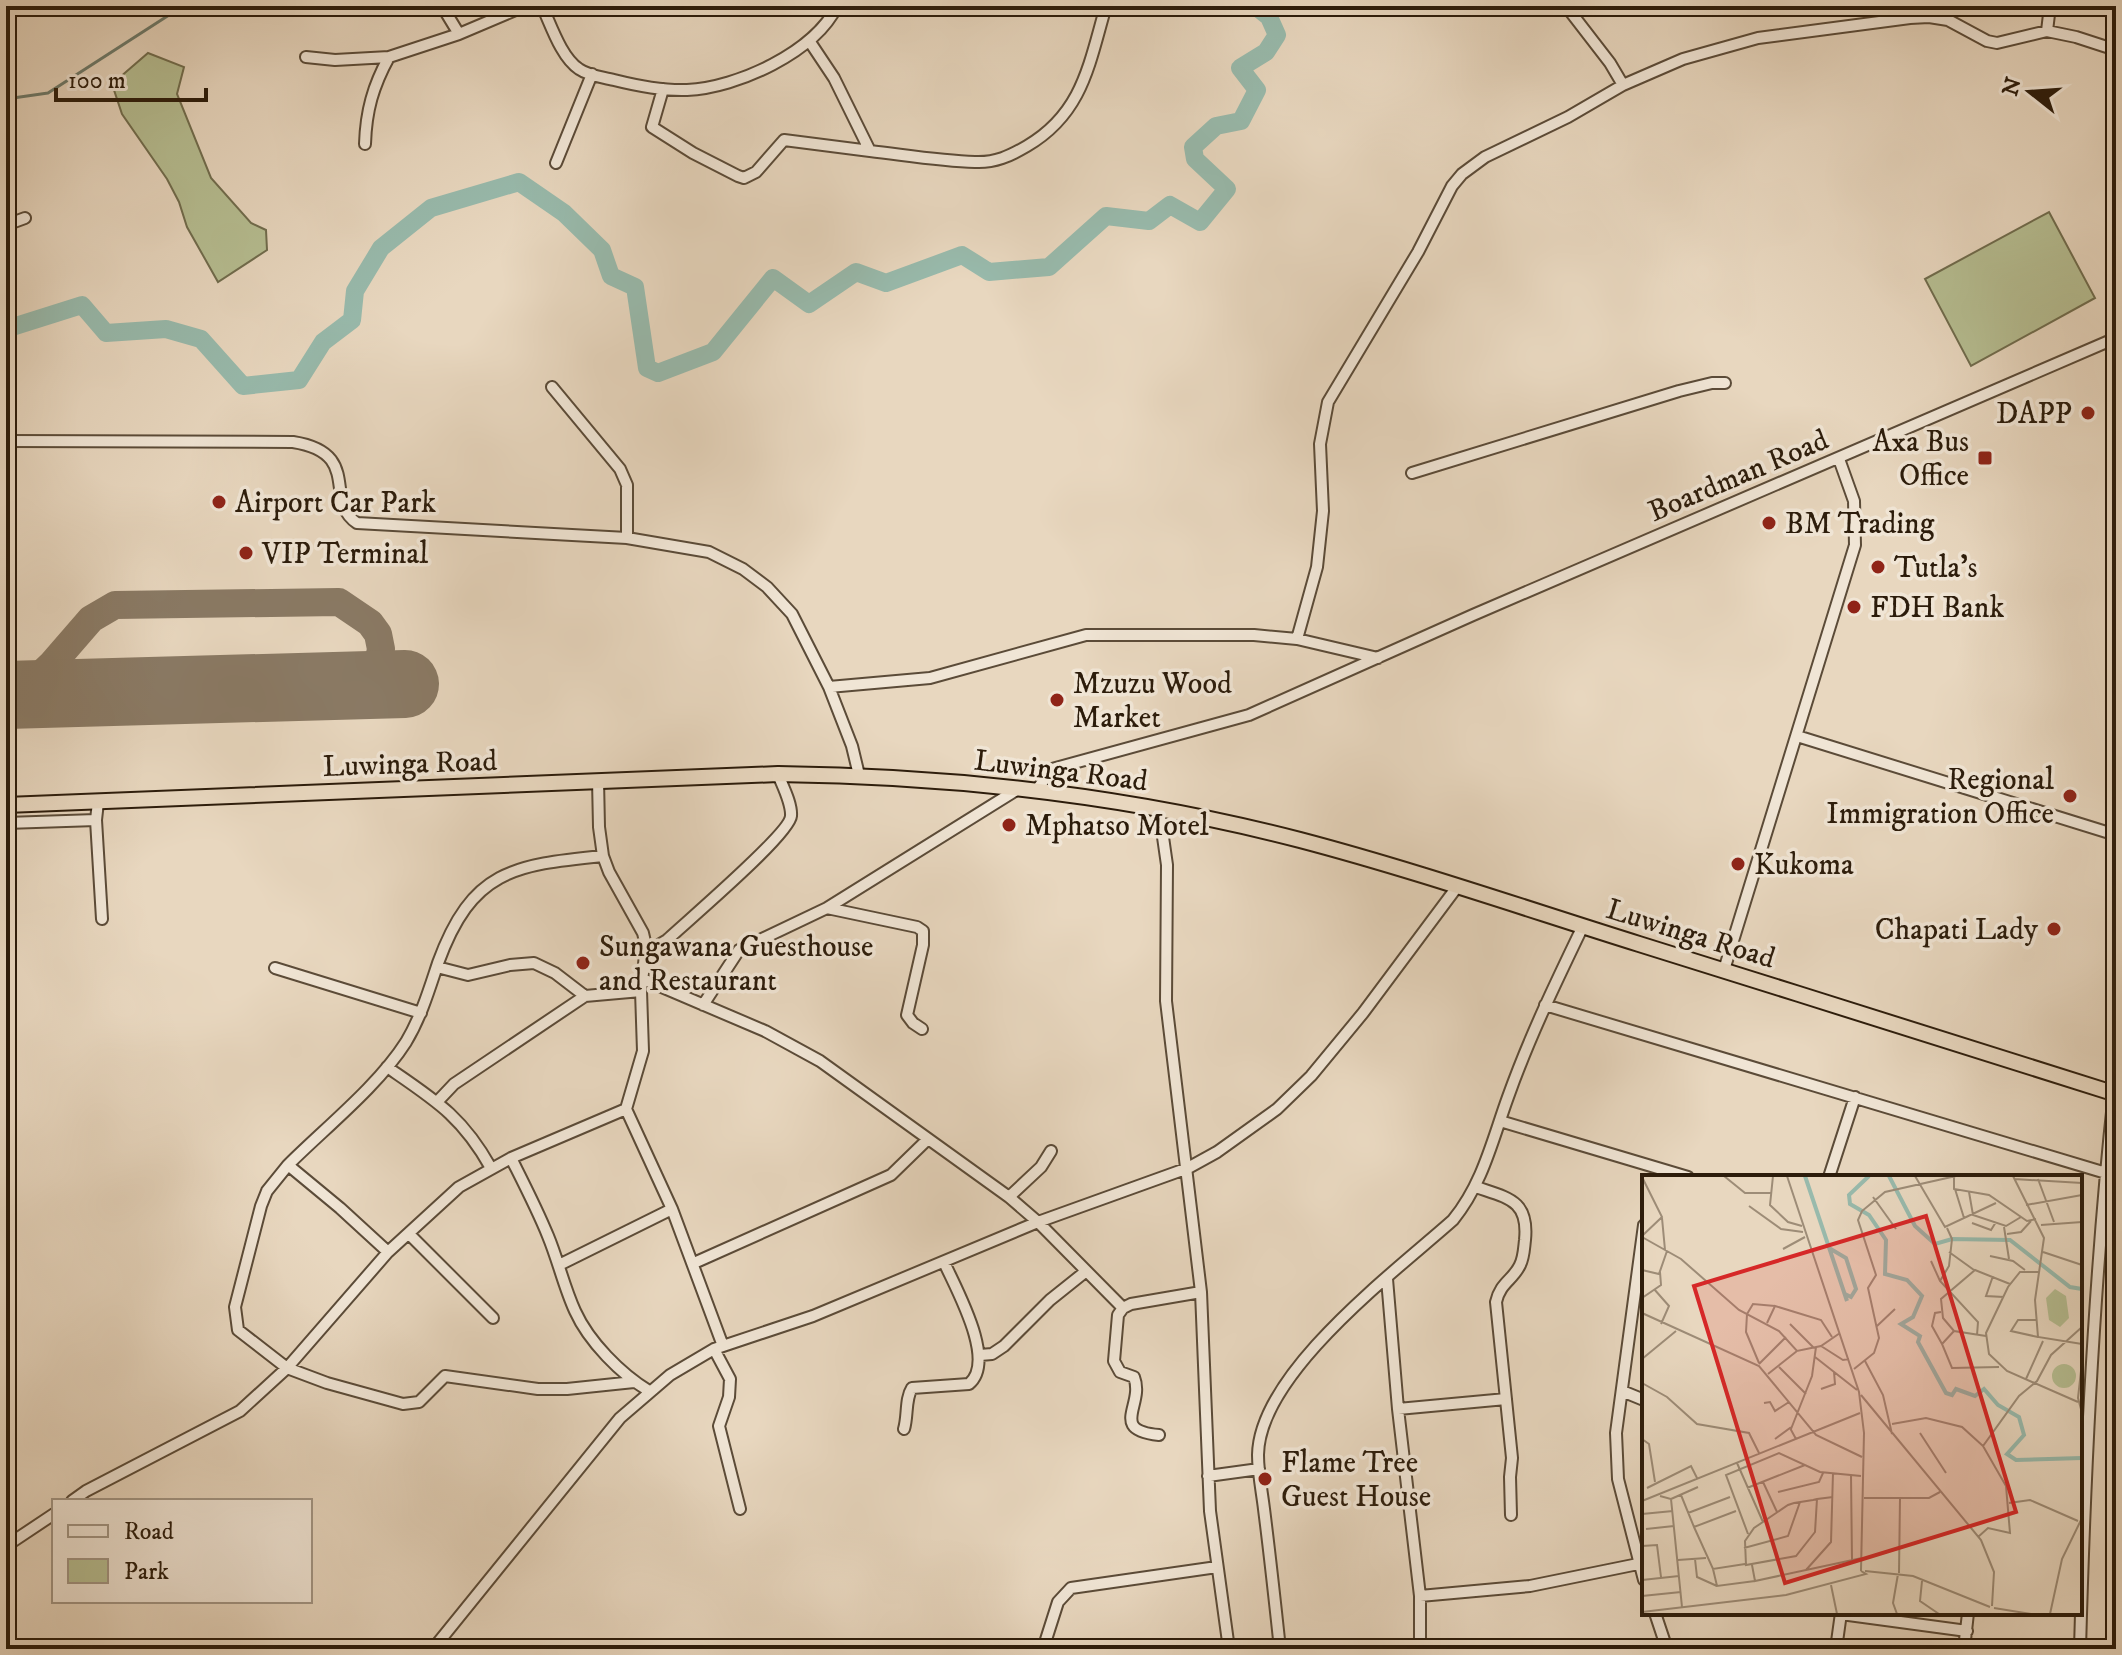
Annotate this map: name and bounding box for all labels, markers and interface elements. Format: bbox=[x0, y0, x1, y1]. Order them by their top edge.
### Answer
scale bar bbox=[56, 52, 206, 102]
north arrow bbox=[1990, 52, 2070, 132]
text: 100 m bbox=[68, 66, 126, 96]
text: N bbox=[1997, 74, 2028, 99]
place label: DAPP bbox=[1996, 396, 2072, 433]
marker: DAPP bbox=[2079, 404, 2097, 422]
street label: Boardman Road bbox=[1643, 422, 1834, 531]
place label: Axa Bus Office bbox=[1872, 424, 1969, 495]
marker: Axa Bus Office bbox=[1976, 449, 1994, 467]
place label: Airport Car Park bbox=[235, 485, 436, 522]
marker: Airport Car Park bbox=[210, 493, 228, 511]
place label: BM Trading bbox=[1785, 506, 1935, 543]
marker: BM Trading bbox=[1760, 514, 1778, 532]
place label: VIP Terminal bbox=[261, 536, 428, 573]
marker: VIP Terminal bbox=[237, 544, 255, 562]
place label: Tutla's bbox=[1894, 550, 1977, 587]
marker: Tutla's bbox=[1869, 558, 1887, 576]
place label: FDH Bank bbox=[1870, 590, 2004, 627]
marker: FDH Bank bbox=[1845, 598, 1863, 616]
place label: Mzuzu Wood Market bbox=[1073, 666, 1232, 737]
marker: Mzuzu Wood Market bbox=[1048, 691, 1066, 709]
street label: Luwinga Road bbox=[972, 742, 1150, 800]
street label: Luwinga Road bbox=[322, 743, 498, 786]
place label: Regional Immigration Office bbox=[1826, 762, 2054, 833]
marker: Regional Immigration Office bbox=[2061, 787, 2079, 805]
place label: Mphatso Motel bbox=[1025, 808, 1209, 845]
marker: Mphatso Motel bbox=[1000, 816, 1018, 834]
place label: Kukoma bbox=[1754, 847, 1854, 884]
marker: Kukoma bbox=[1729, 855, 1747, 873]
street label: Luwinga Road bbox=[1602, 891, 1779, 978]
place label: Chapati Lady bbox=[1875, 912, 2039, 949]
marker: Chapati Lady bbox=[2045, 920, 2063, 938]
place label: Sungawana Guesthouse and Restaurant bbox=[599, 929, 874, 1000]
marker: Sungawana Guesthouse and Restaurant bbox=[574, 954, 592, 972]
inset map bbox=[1642, 1175, 2082, 1615]
place label: Flame Tree Guest House bbox=[1281, 1445, 1431, 1516]
marker: Flame Tree Guest House bbox=[1256, 1470, 1274, 1488]
legend bbox=[52, 1499, 312, 1603]
text: Road bbox=[124, 1517, 174, 1547]
text: Park bbox=[124, 1557, 169, 1587]

